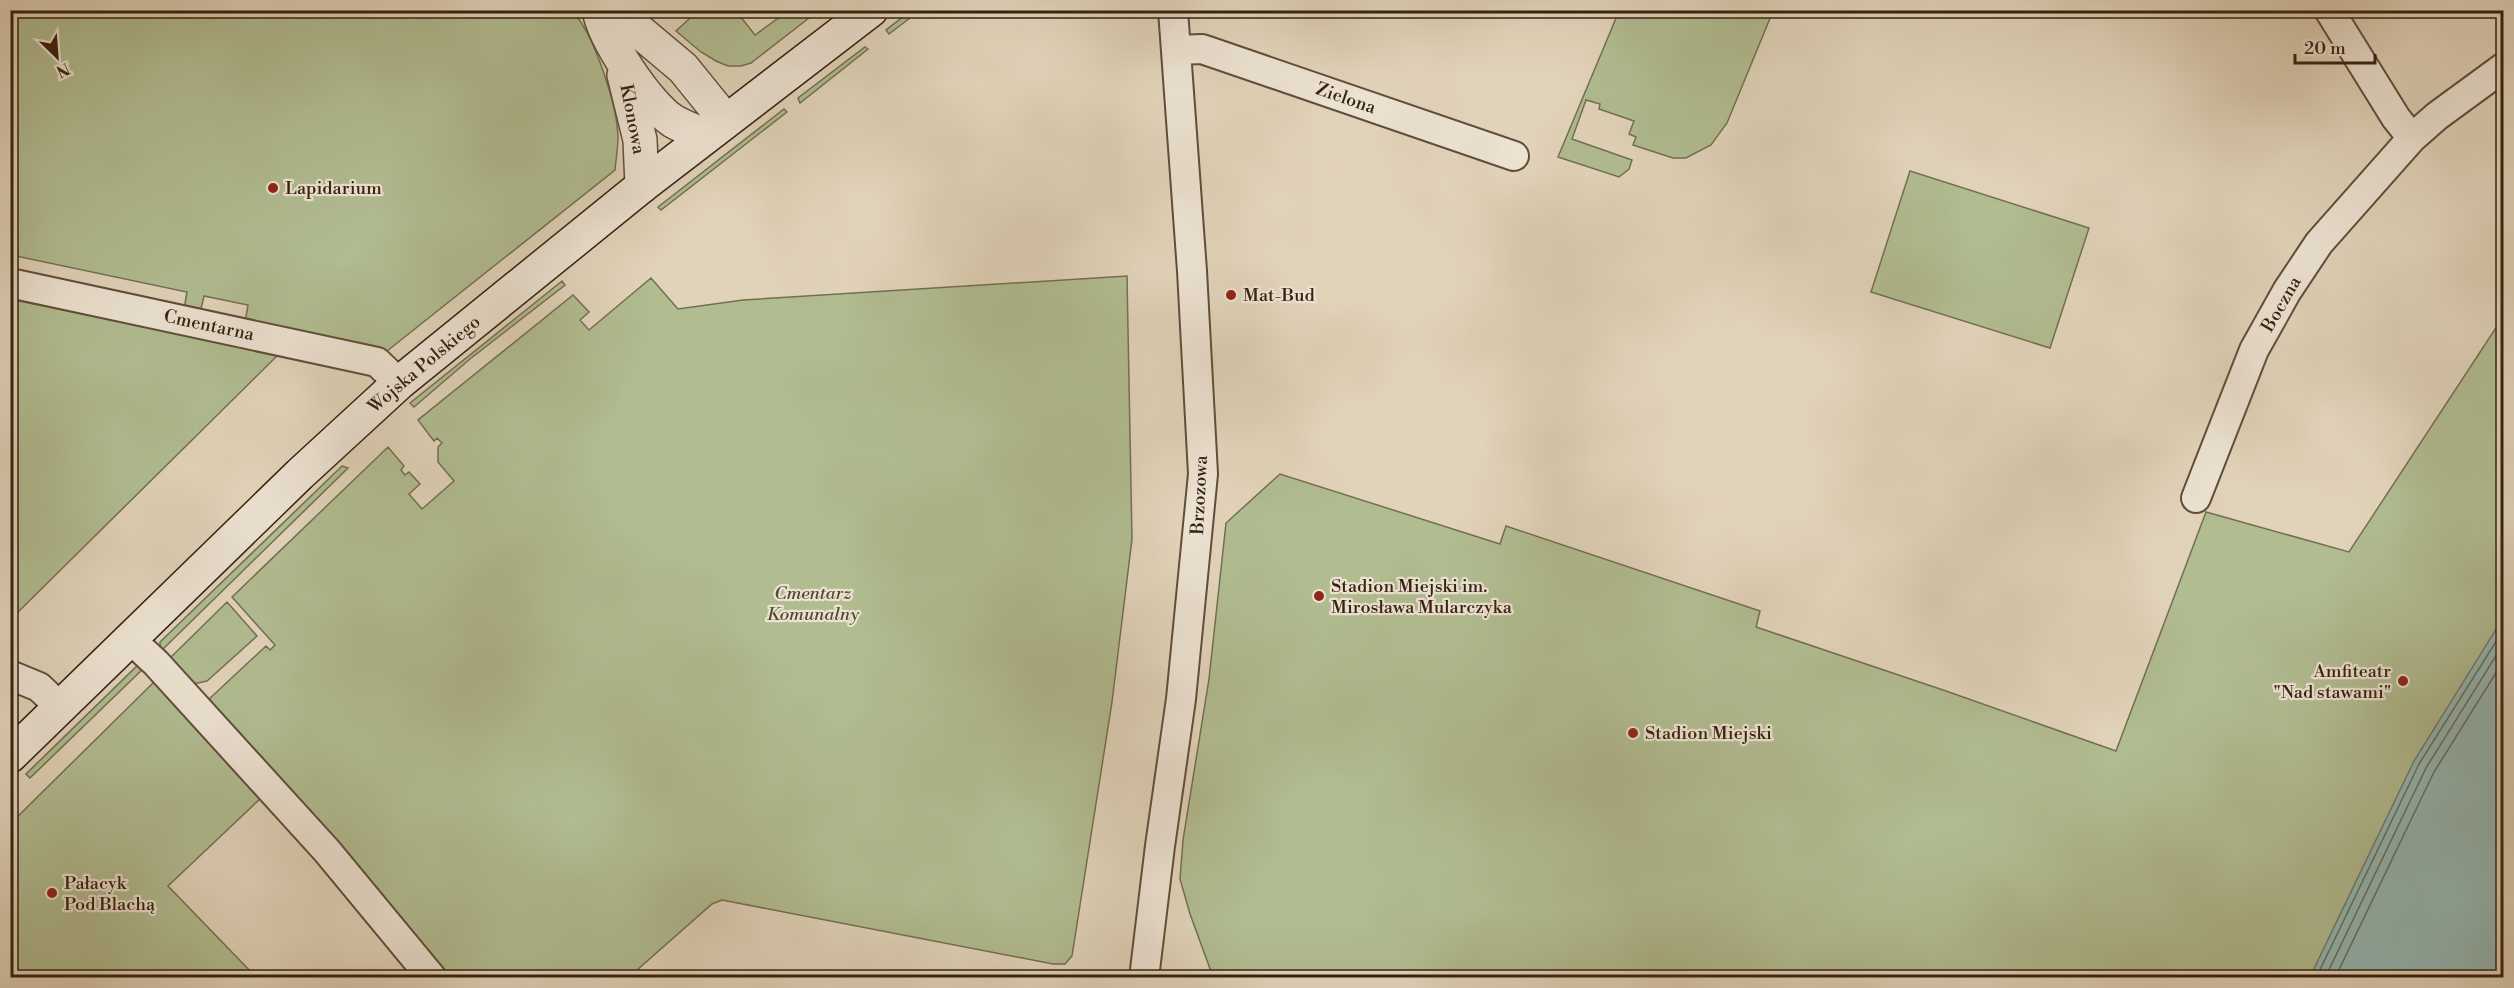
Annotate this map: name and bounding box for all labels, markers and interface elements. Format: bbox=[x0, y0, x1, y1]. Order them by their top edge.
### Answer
north arrow bbox=[27, 27, 87, 87]
scale bar bbox=[2295, 27, 2374, 65]
text: 20 m bbox=[2304, 37, 2346, 60]
text: N bbox=[53, 58, 73, 82]
street label: Zielona bbox=[1313, 78, 1380, 120]
street label: Klonowa bbox=[614, 82, 651, 157]
place label: Lapidarium bbox=[285, 177, 382, 200]
marker: Lapidarium bbox=[266, 181, 280, 195]
street label: Boczna bbox=[2256, 272, 2307, 337]
place label: Mat-Bud bbox=[1243, 284, 1315, 307]
marker: Mat-Bud bbox=[1224, 288, 1238, 302]
street label: Cmentarna bbox=[162, 305, 257, 346]
street label: Wojska Polskiego bbox=[362, 311, 485, 419]
street label: Brzozowa bbox=[1186, 454, 1213, 536]
place label: Stadion Miejski im. Mirosława Mularczyka bbox=[1331, 575, 1513, 619]
park label: Cmentarz Komunalny bbox=[767, 582, 860, 626]
marker: Stadion Miejski im. Mirosława Mularczyka bbox=[1312, 589, 1326, 603]
place label: Amfiteatr "Nad stawami" bbox=[2274, 660, 2391, 704]
marker: Amfiteatr "Nad stawami" bbox=[2396, 674, 2410, 688]
place label: Stadion Miejski bbox=[1645, 722, 1772, 745]
marker: Stadion Miejski bbox=[1626, 726, 1640, 740]
place label: Pałacyk Pod Blachą bbox=[64, 872, 156, 916]
marker: Pałacyk Pod Blachą bbox=[45, 886, 59, 900]

